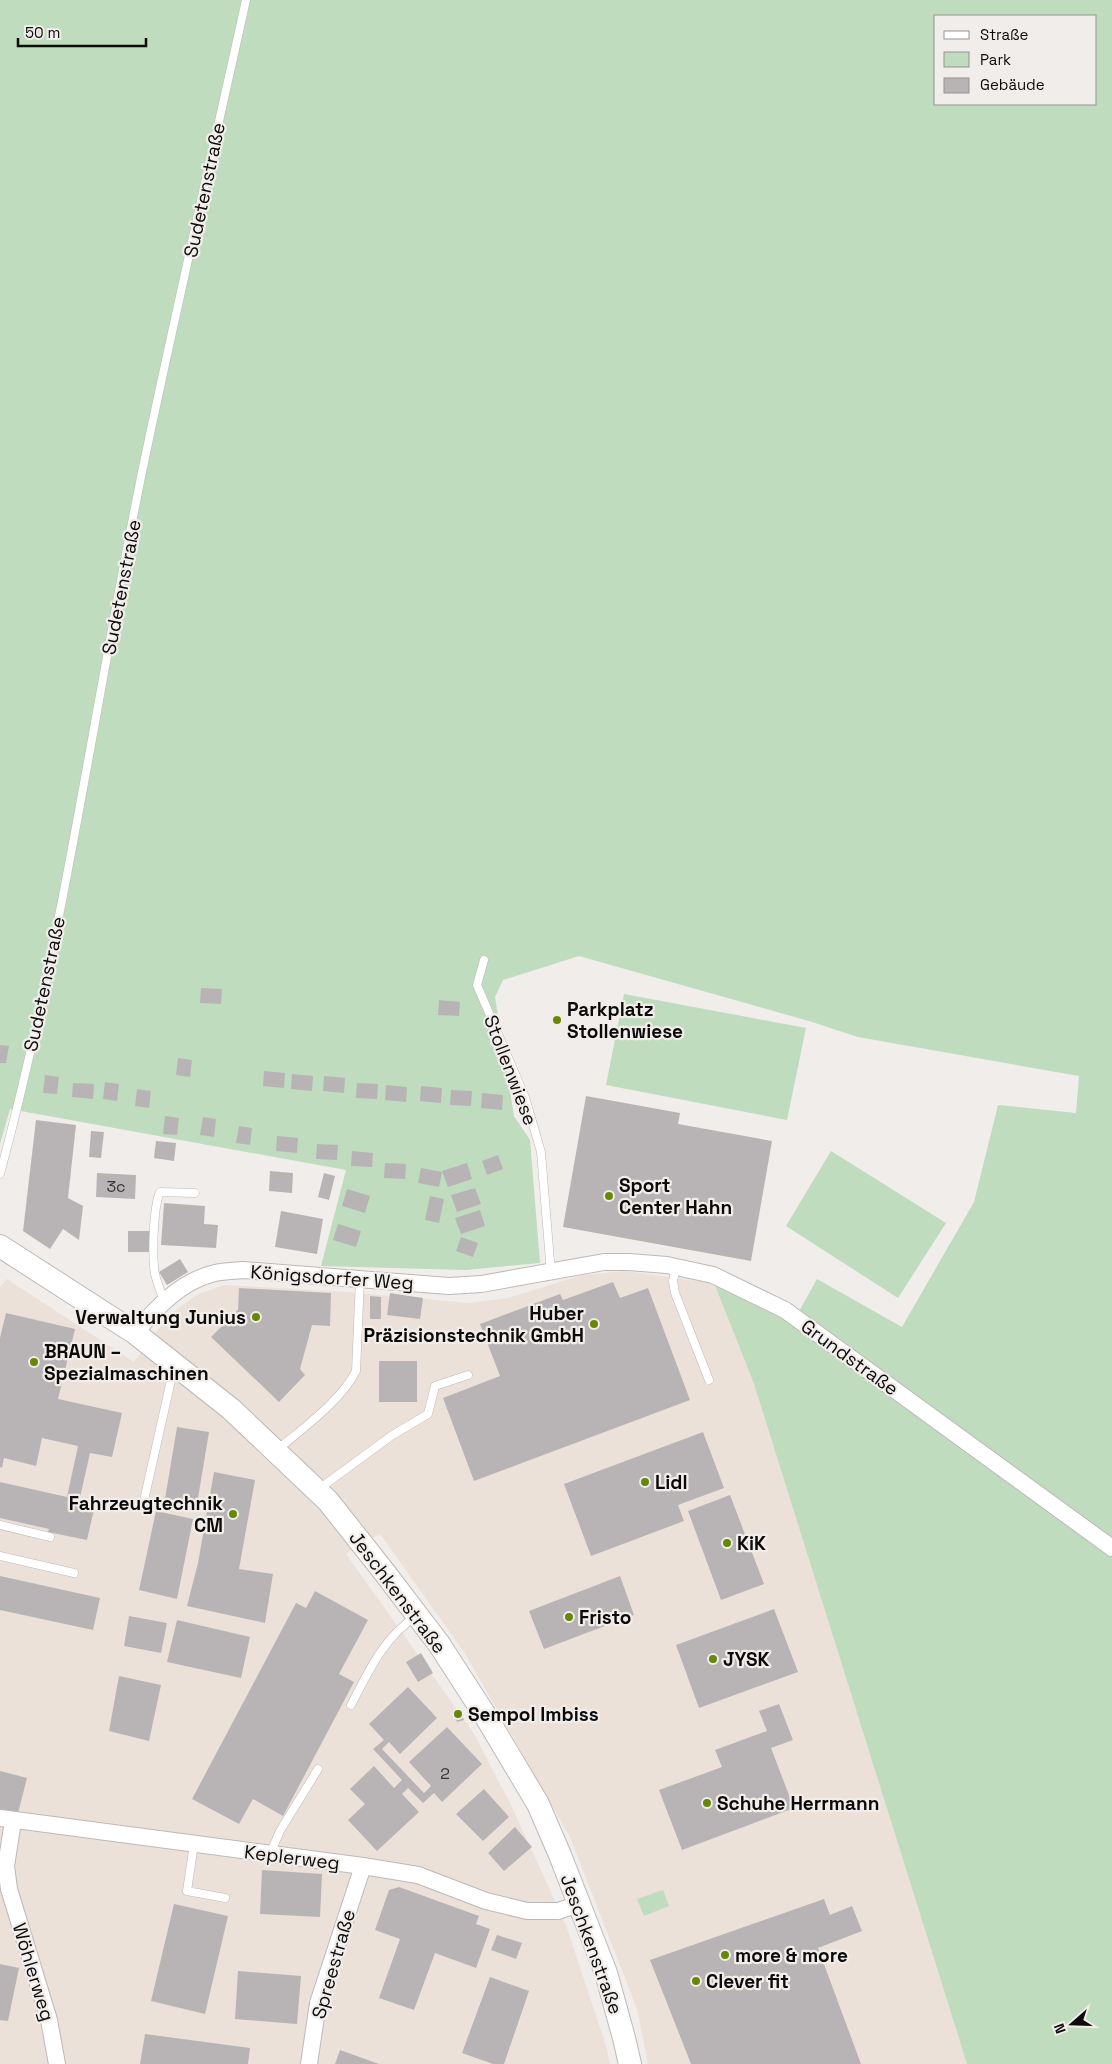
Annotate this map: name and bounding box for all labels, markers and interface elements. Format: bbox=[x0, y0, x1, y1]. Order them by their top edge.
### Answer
scale bar bbox=[18, 15, 145, 47]
legend bbox=[934, 15, 1097, 105]
text: 50 m bbox=[25, 23, 60, 42]
text: Straße bbox=[980, 25, 1029, 44]
text: Park bbox=[980, 50, 1011, 69]
text: Gebäude bbox=[980, 75, 1045, 94]
street label: Sudetenstraße bbox=[178, 120, 231, 260]
street label: Sudetenstraße bbox=[96, 517, 147, 657]
street label: Sudetenstraße bbox=[18, 914, 71, 1054]
place label: Parkplatz Stollenwiese bbox=[567, 997, 683, 1044]
street label: Stollenwiese bbox=[478, 1011, 543, 1129]
marker: Parkplatz Stollenwiese bbox=[551, 1014, 563, 1026]
place label: Sport Center Hahn bbox=[619, 1173, 732, 1220]
house number: 3c bbox=[106, 1176, 126, 1197]
marker: Sport Center Hahn bbox=[603, 1190, 615, 1202]
street label: Königsdorfer Weg bbox=[250, 1259, 414, 1296]
place label: Huber Präzisionstechnik GmbH bbox=[363, 1301, 584, 1348]
place label: Verwaltung Junius bbox=[75, 1305, 246, 1330]
marker: Verwaltung Junius bbox=[250, 1311, 262, 1323]
street label: Grundstraße bbox=[796, 1314, 903, 1401]
marker: Huber Präzisionstechnik GmbH bbox=[588, 1318, 600, 1330]
place label: BRAUN – Spezialmaschinen bbox=[44, 1339, 209, 1386]
marker: BRAUN – Spezialmaschinen bbox=[28, 1356, 40, 1368]
place label: Lidl bbox=[655, 1470, 688, 1495]
marker: Lidl bbox=[639, 1476, 651, 1488]
place label: Fahrzeugtechnik CM bbox=[69, 1491, 223, 1538]
marker: Fahrzeugtechnik CM bbox=[227, 1508, 239, 1520]
street label: Jeschkenstraße bbox=[343, 1526, 452, 1659]
place label: KiK bbox=[737, 1531, 766, 1556]
marker: KiK bbox=[721, 1537, 733, 1549]
place label: Fristo bbox=[579, 1605, 631, 1630]
marker: Fristo bbox=[563, 1611, 575, 1623]
place label: JYSK bbox=[723, 1647, 770, 1672]
marker: JYSK bbox=[707, 1653, 719, 1665]
place label: Sempol Imbiss bbox=[468, 1702, 599, 1727]
marker: Sempol Imbiss bbox=[452, 1708, 464, 1720]
house number: 2 bbox=[440, 1763, 450, 1784]
place label: Schuhe Herrmann bbox=[717, 1791, 880, 1816]
marker: Schuhe Herrmann bbox=[701, 1797, 713, 1809]
street label: Keplerweg bbox=[243, 1839, 341, 1876]
street label: Jeschkenstraße bbox=[555, 1871, 628, 2018]
street label: Spreestraße bbox=[306, 1907, 361, 2022]
street label: Wöhlerweg bbox=[7, 1920, 60, 2024]
place label: more & more bbox=[735, 1943, 848, 1968]
marker: more & more bbox=[719, 1949, 731, 1961]
place label: Clever fit bbox=[706, 1969, 789, 1994]
marker: Clever fit bbox=[690, 1975, 702, 1987]
north arrow bbox=[1047, 1999, 1097, 2049]
text: N bbox=[1050, 2021, 1070, 2036]

